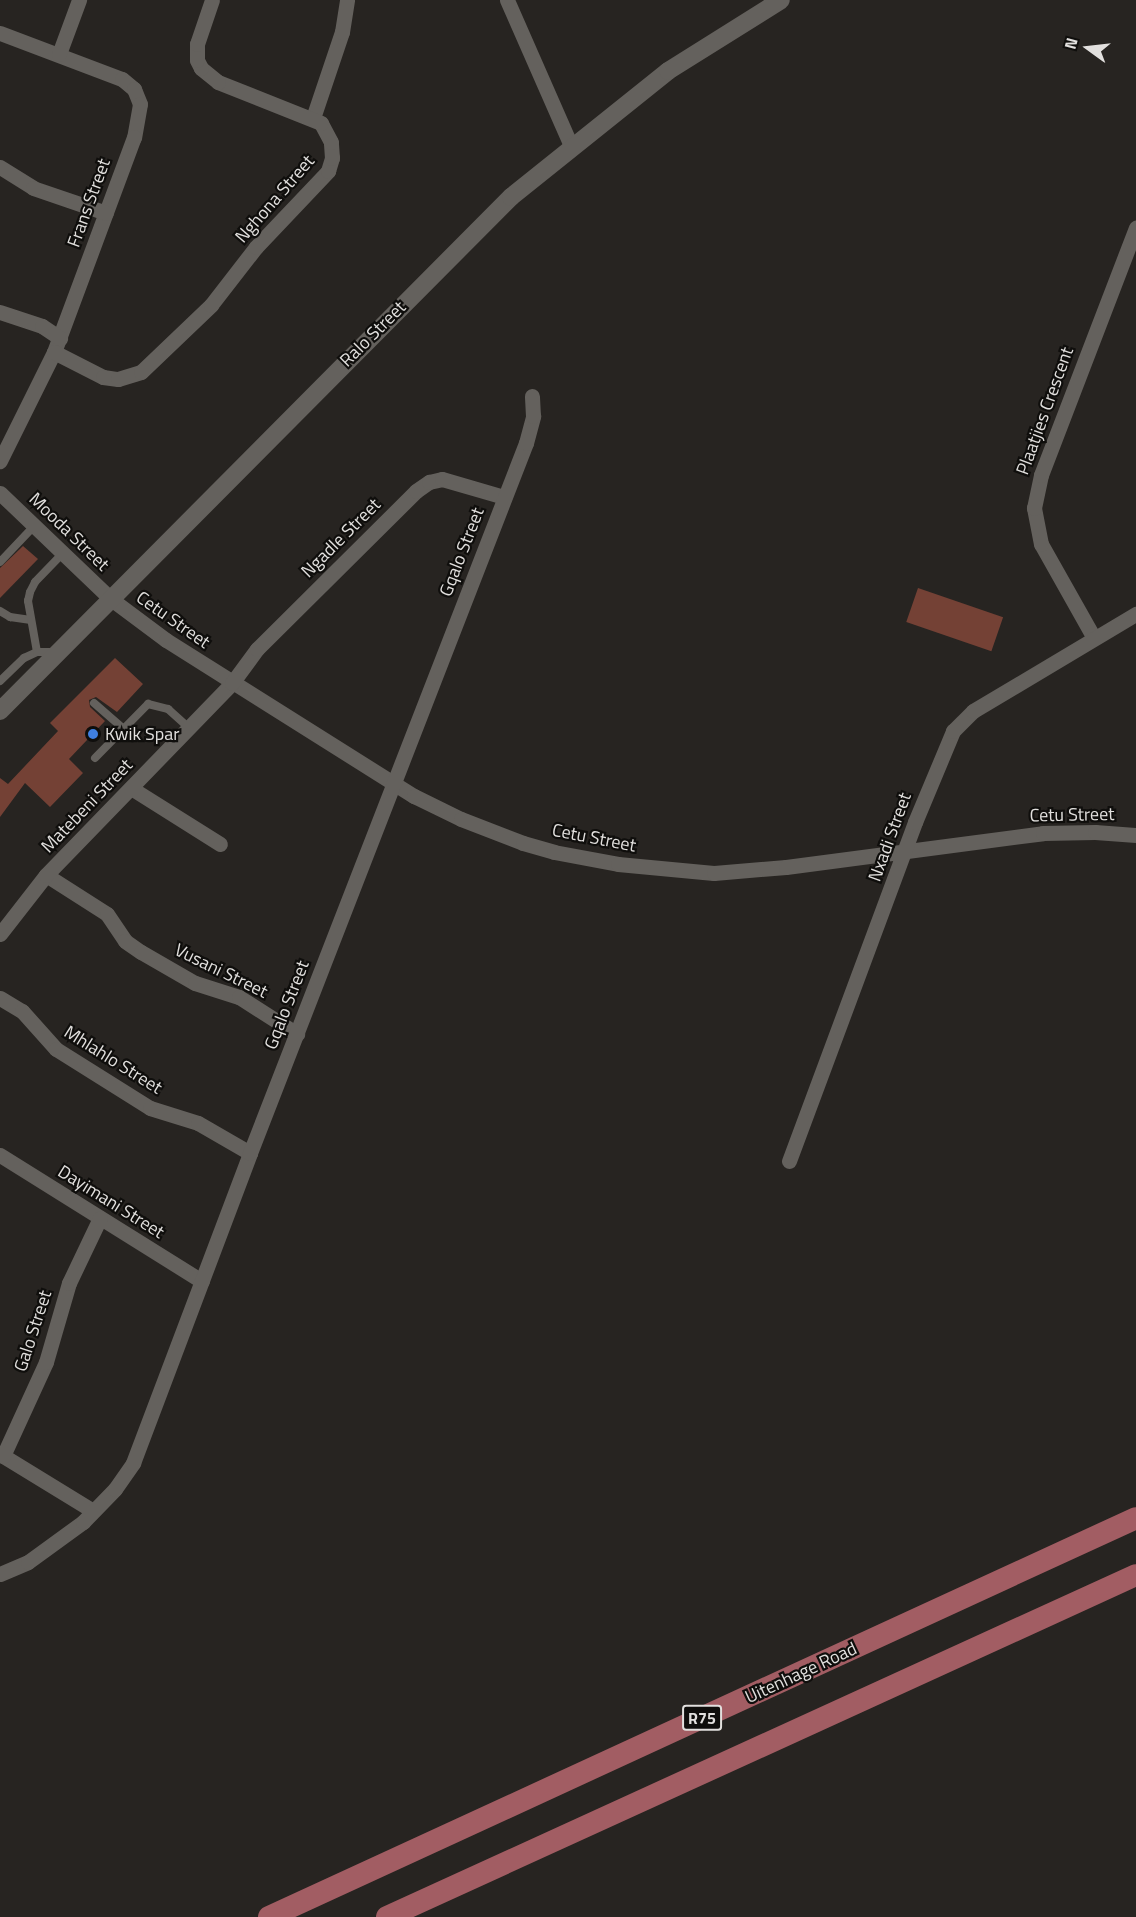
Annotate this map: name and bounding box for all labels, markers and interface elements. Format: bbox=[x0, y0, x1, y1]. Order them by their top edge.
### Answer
north arrow bbox=[1058, 18, 1118, 78]
text: N bbox=[1058, 35, 1084, 52]
street label: Nghona Street bbox=[231, 151, 319, 247]
street label: Frans Street bbox=[63, 156, 115, 250]
street label: Ralo Street bbox=[336, 297, 410, 371]
street label: Plaatjies Crescent bbox=[1012, 344, 1078, 478]
street label: Mooda Street bbox=[24, 488, 114, 576]
street label: Ngadle Street bbox=[297, 494, 385, 582]
street label: Gqalo Street bbox=[435, 504, 489, 600]
street label: Cetu Street bbox=[132, 587, 214, 653]
place label: Kwik Spar bbox=[105, 723, 180, 745]
marker: Kwik Spar bbox=[86, 727, 100, 741]
street label: Matebeni Street bbox=[37, 755, 137, 857]
street label: Nxadi Street bbox=[864, 790, 916, 884]
street label: Cetu Street bbox=[1029, 803, 1115, 827]
street label: Cetu Street bbox=[550, 819, 638, 857]
street label: Vusani Street bbox=[171, 939, 271, 1003]
street label: Gqalo Street bbox=[260, 957, 314, 1053]
street label: Mhlahlo Street bbox=[60, 1021, 166, 1099]
street label: Dayimani Street bbox=[54, 1161, 168, 1243]
street label: Galo Street bbox=[10, 1288, 56, 1374]
street label: Uitenhage Road bbox=[742, 1638, 860, 1708]
road number: R75 bbox=[681, 1705, 723, 1731]

